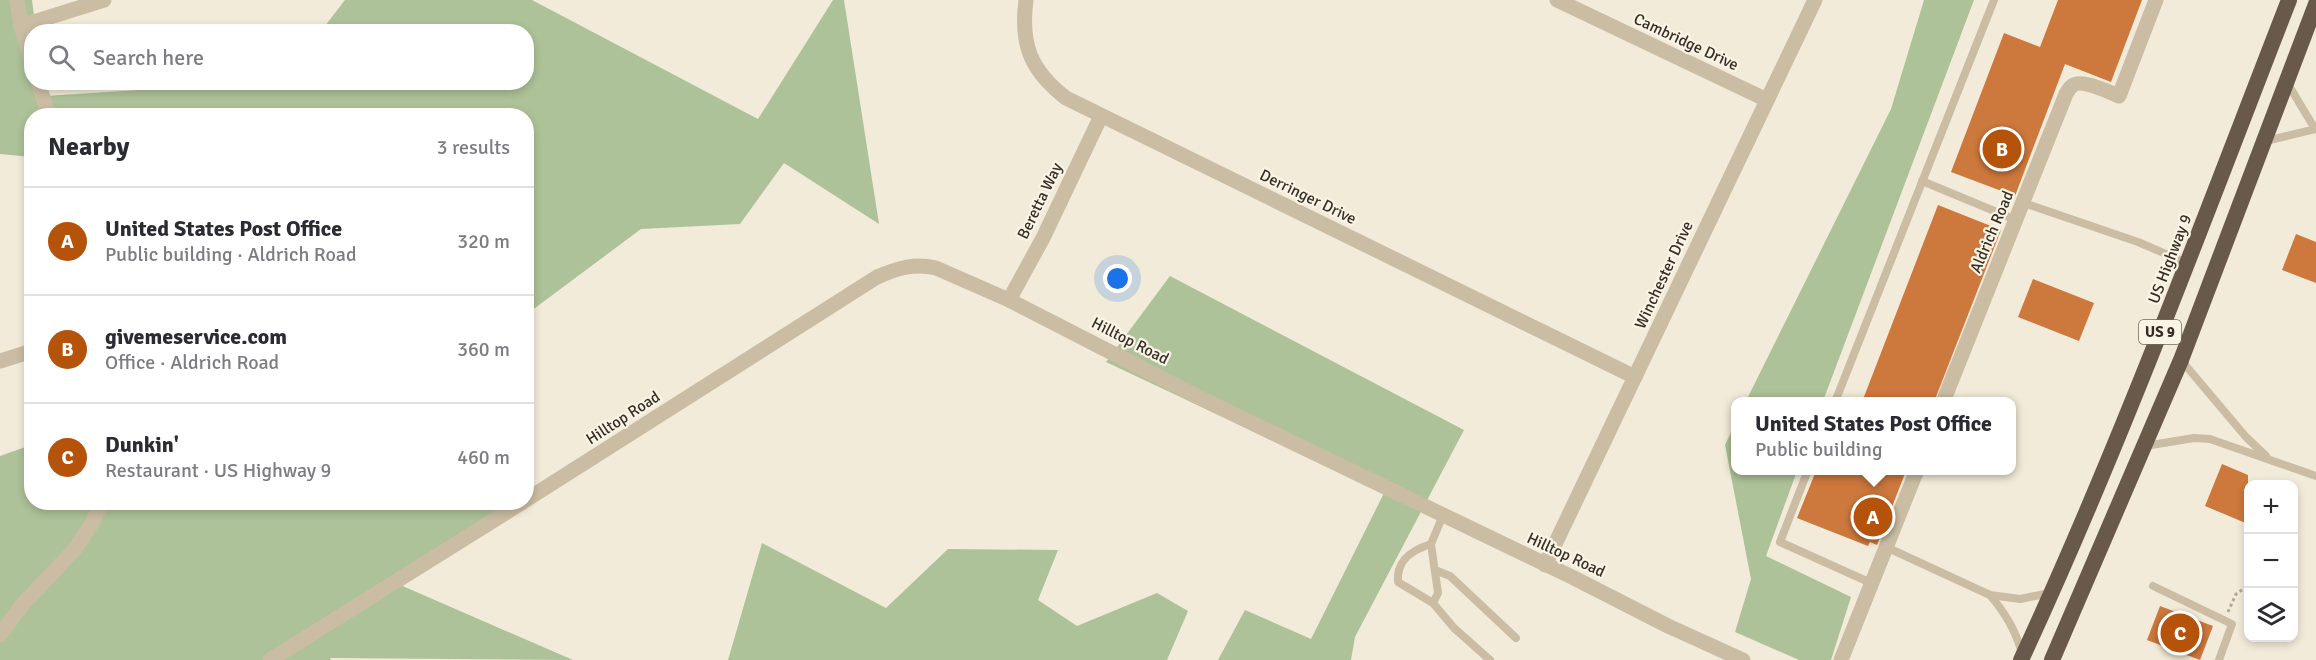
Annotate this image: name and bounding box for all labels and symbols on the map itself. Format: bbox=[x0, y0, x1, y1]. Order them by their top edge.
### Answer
street label: Cambridge Drive bbox=[1630, 9, 1742, 75]
pin: B bbox=[1982, 126, 2022, 172]
street label: Beretta Way bbox=[1013, 159, 1067, 242]
street label: Derringer Drive bbox=[1256, 165, 1360, 229]
street label: Aldrich Road bbox=[1966, 188, 2018, 276]
street label: US Highway 9 bbox=[2144, 211, 2196, 307]
street label: Winchester Drive bbox=[1630, 218, 1698, 332]
your location bbox=[1103, 264, 1132, 293]
street label: Hilltop Road bbox=[1088, 313, 1172, 369]
road number: US 9 bbox=[2139, 320, 2181, 344]
street label: Hilltop Road bbox=[582, 387, 664, 449]
pin: A bbox=[1854, 494, 1892, 540]
street label: Hilltop Road bbox=[1524, 528, 1608, 582]
pin: C bbox=[2160, 610, 2200, 656]

